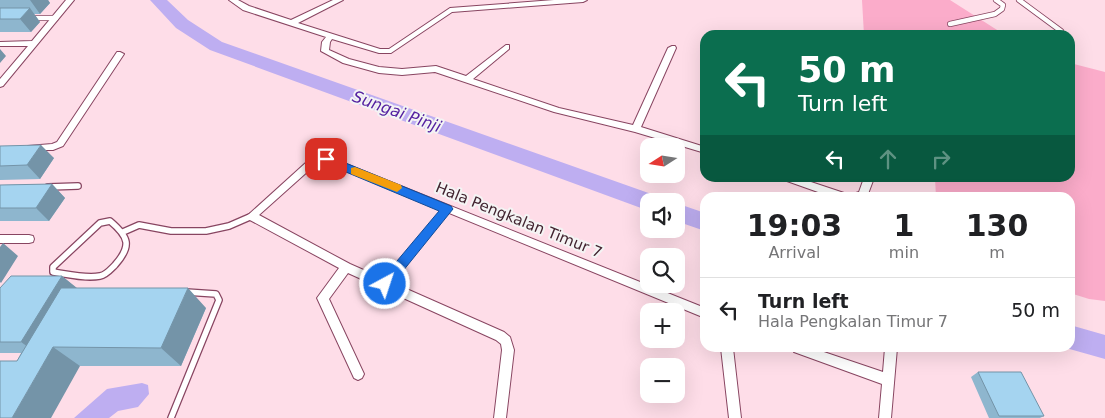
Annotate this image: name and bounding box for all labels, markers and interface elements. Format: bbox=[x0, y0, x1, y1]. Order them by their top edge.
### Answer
icon: left bbox=[715, 50, 780, 115]
text: 50 m bbox=[798, 50, 895, 90]
water label: Sungai Pinji bbox=[350, 87, 444, 136]
text: Turn left bbox=[798, 91, 887, 116]
pin bbox=[305, 138, 347, 180]
north arrow bbox=[640, 138, 685, 182]
map controls bbox=[640, 138, 685, 403]
icon: arrive bbox=[312, 145, 340, 173]
icon: left bbox=[821, 145, 849, 173]
icon: ahead bbox=[874, 145, 902, 173]
icon: right bbox=[927, 145, 955, 173]
street label: Hala Pengkalan Timur 7 bbox=[433, 178, 605, 262]
button: sound bbox=[640, 193, 685, 238]
text: 19:03 bbox=[747, 208, 842, 243]
text: 1 bbox=[893, 208, 914, 243]
text: 130 bbox=[966, 208, 1028, 243]
text: Arrival bbox=[768, 243, 820, 262]
text: min bbox=[889, 243, 919, 262]
text: m bbox=[989, 243, 1005, 262]
button: search bbox=[640, 248, 685, 293]
position arrow bbox=[358, 257, 410, 309]
text: Turn left bbox=[758, 290, 849, 312]
icon: left bbox=[715, 296, 743, 324]
text: 50 m bbox=[1011, 299, 1060, 321]
button: + bbox=[640, 303, 685, 348]
text: Hala Pengkalan Timur 7 bbox=[758, 312, 948, 331]
button: − bbox=[640, 358, 685, 403]

